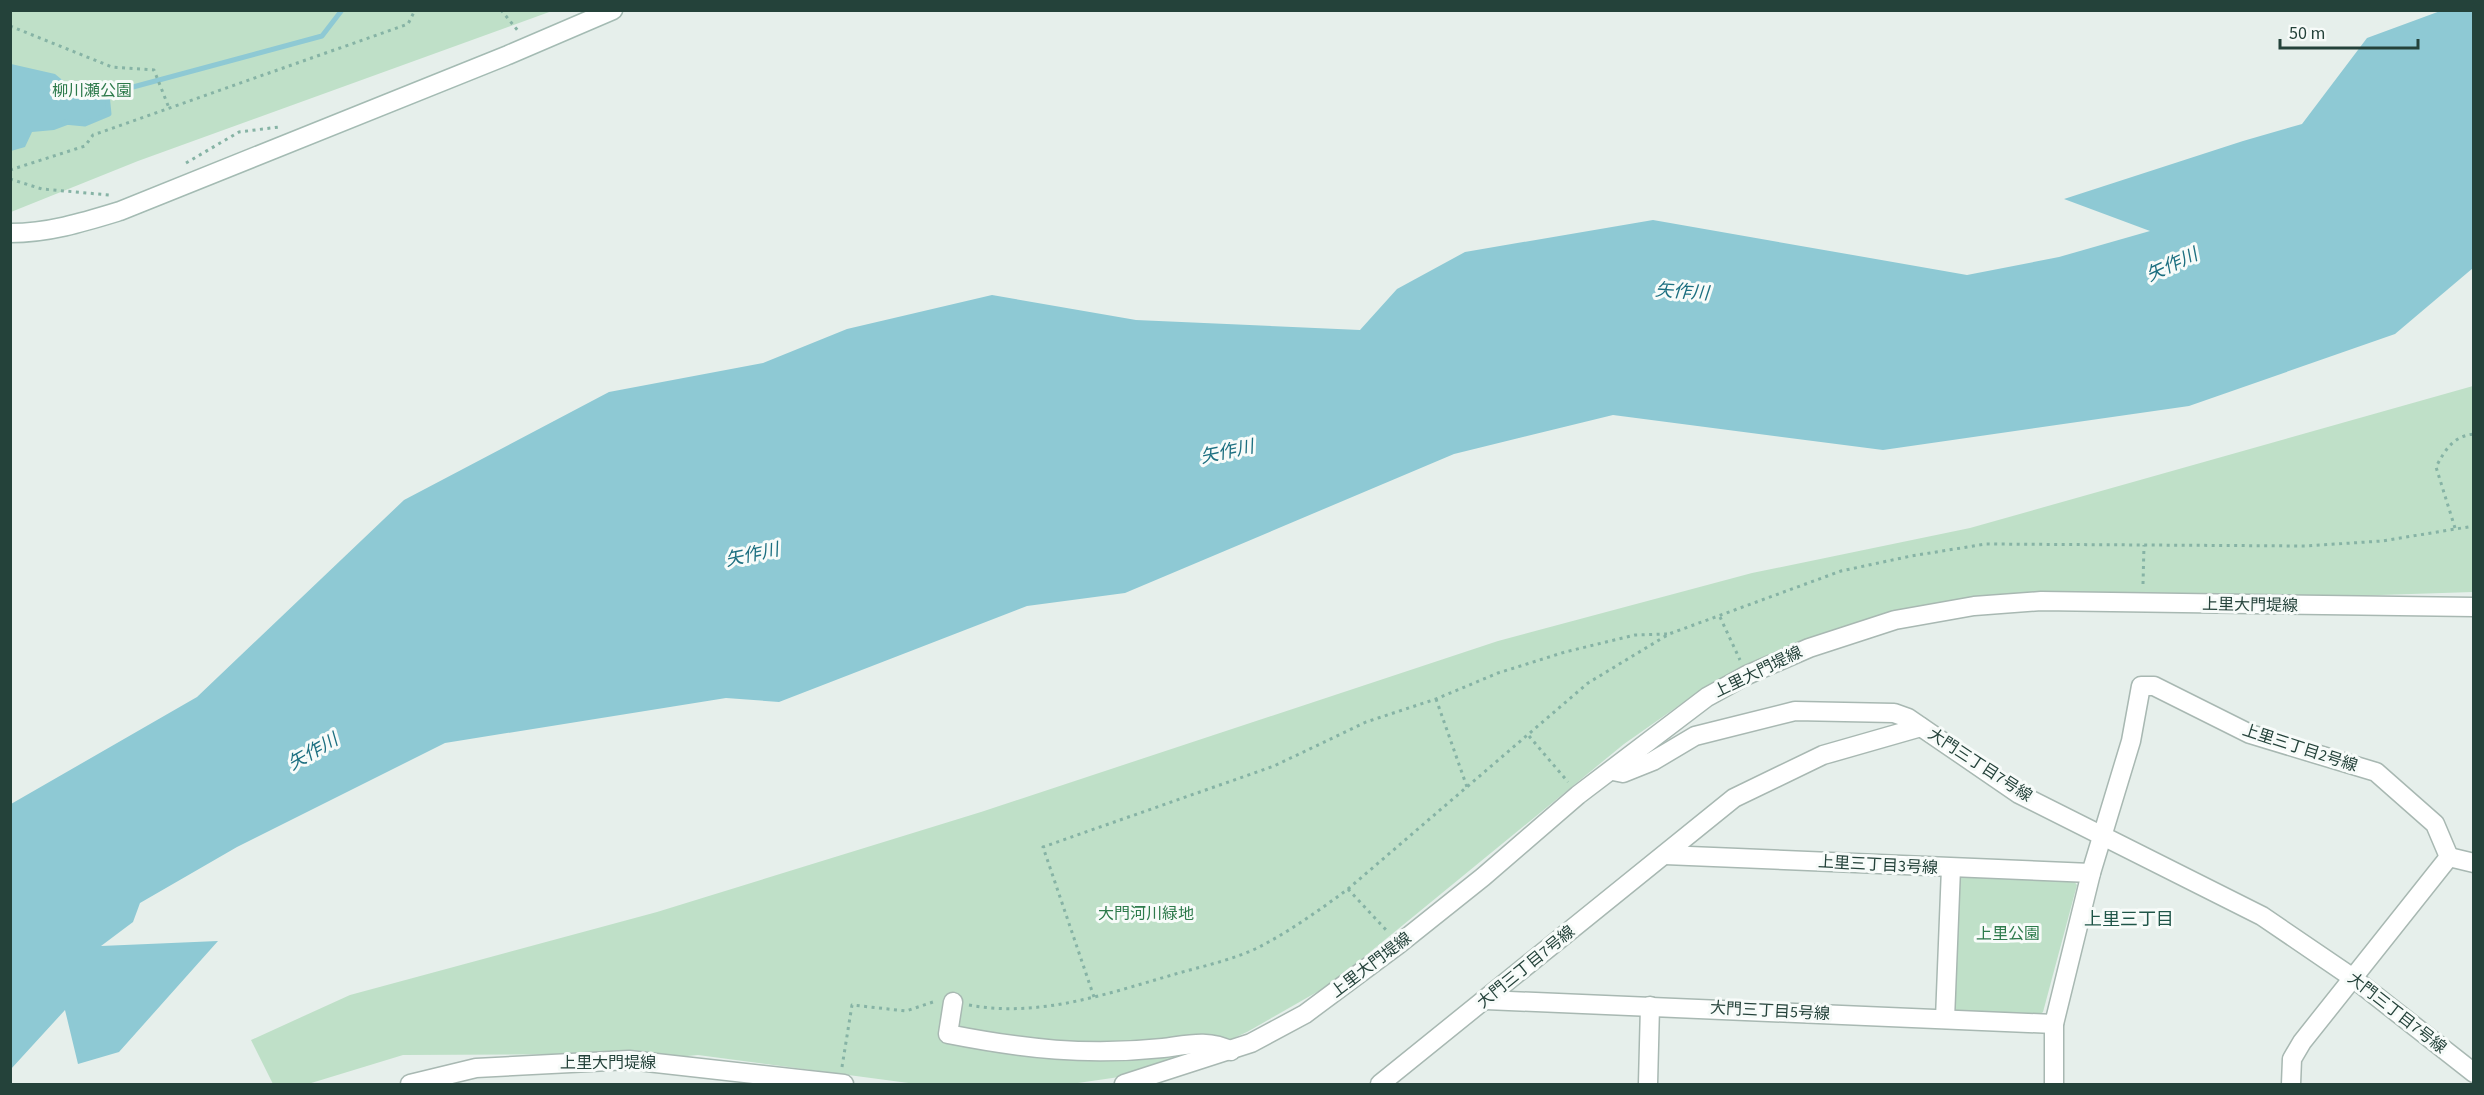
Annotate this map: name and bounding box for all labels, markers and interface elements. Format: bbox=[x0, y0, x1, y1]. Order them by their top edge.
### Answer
scale bar bbox=[2280, 12, 2418, 50]
text: 50 m bbox=[2289, 21, 2325, 46]
park label: 柳川瀬公園 bbox=[52, 80, 132, 102]
water label: 矢作川 bbox=[2142, 241, 2204, 288]
water label: 矢作川 bbox=[1654, 278, 1712, 306]
water label: 矢作川 bbox=[1198, 434, 1258, 470]
water label: 矢作川 bbox=[723, 537, 783, 573]
street label: 上里大門堤線 bbox=[2202, 593, 2298, 617]
street label: 上里大門堤線 bbox=[1710, 641, 1806, 703]
street label: 上里三丁目2号線 bbox=[2240, 719, 2360, 777]
street label: 大門三丁目7号線 bbox=[1924, 723, 2036, 807]
water label: 矢作川 bbox=[283, 727, 344, 776]
street label: 上里三丁目3号線 bbox=[1818, 851, 1938, 879]
park label: 大門河川緑地 bbox=[1098, 903, 1194, 925]
district label: 上里三丁目 bbox=[2084, 907, 2174, 932]
street label: 大門三丁目7号線 bbox=[1472, 921, 1580, 1013]
park label: 上里公園 bbox=[1976, 923, 2040, 945]
street label: 上里大門堤線 bbox=[1326, 927, 1416, 1003]
street label: 大門三丁目7号線 bbox=[2343, 967, 2451, 1059]
street label: 大門三丁目5号線 bbox=[1710, 997, 1830, 1025]
street label: 上里大門堤線 bbox=[560, 1052, 656, 1074]

